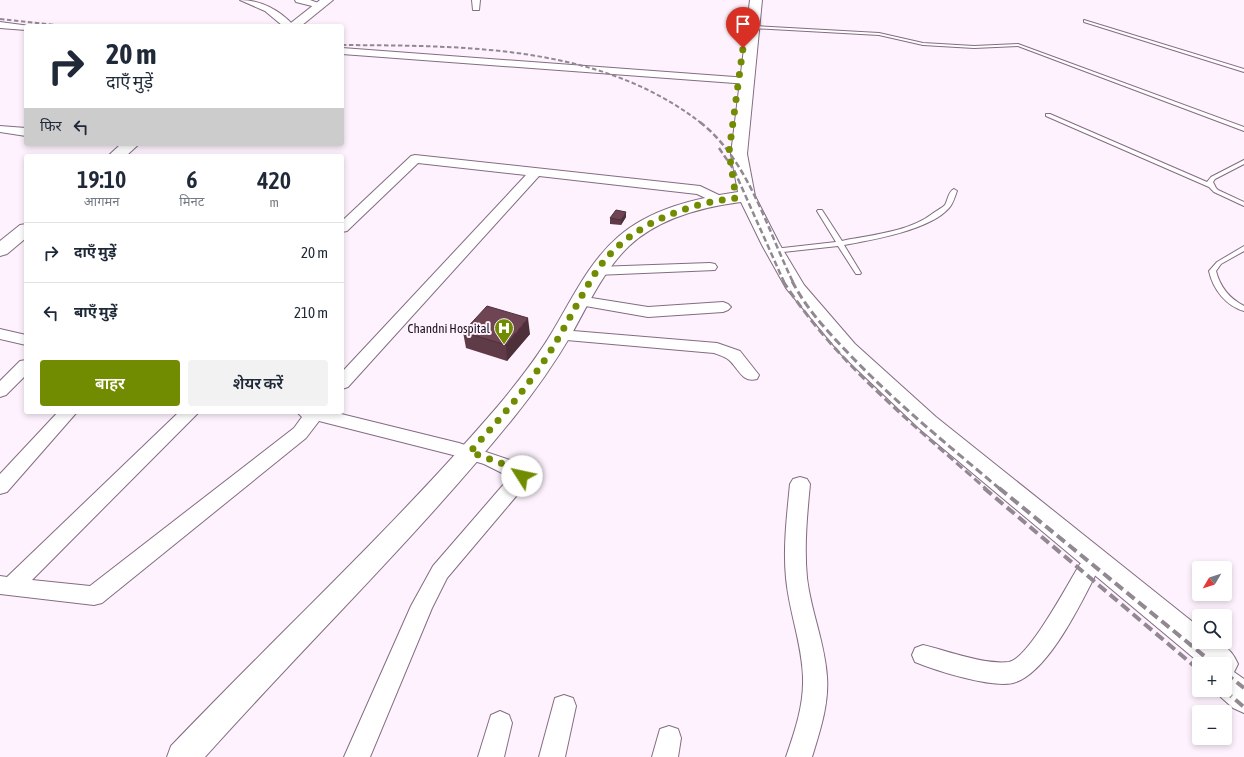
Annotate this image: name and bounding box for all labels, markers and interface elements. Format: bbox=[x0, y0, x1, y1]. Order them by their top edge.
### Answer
pin bbox=[726, 7.0, 760, 48]
icon: arrive bbox=[732, 13, 754, 35]
text: 20 m bbox=[106, 38, 156, 70]
icon: right bbox=[40, 40, 92, 92]
text: दाएँ मुड़ें bbox=[106, 71, 153, 92]
icon: left bbox=[70, 116, 92, 138]
text: फिर bbox=[40, 117, 62, 134]
text: 19:10 bbox=[77, 166, 126, 193]
text: 6 bbox=[186, 166, 197, 193]
text: 420 bbox=[257, 167, 291, 194]
text: आगमन bbox=[84, 194, 119, 209]
text: मिनट bbox=[179, 194, 204, 209]
text: m bbox=[269, 195, 279, 210]
icon: right bbox=[40, 242, 62, 264]
text: दाएँ मुड़ें bbox=[74, 243, 116, 260]
text: 20 m bbox=[301, 244, 328, 261]
icon: left bbox=[40, 302, 62, 324]
text: बाएँ मुड़ें bbox=[74, 303, 117, 320]
text: 210 m bbox=[294, 304, 328, 321]
hospital icon: Chandni Hospital bbox=[493, 317, 515, 345]
place label: Chandni Hospital bbox=[408, 321, 491, 336]
button: बाहर bbox=[40, 360, 180, 406]
button: शेयर करें bbox=[188, 360, 328, 406]
position arrow bbox=[501, 455, 543, 497]
north arrow bbox=[1192, 561, 1232, 601]
map controls bbox=[1192, 561, 1232, 745]
button: search bbox=[1192, 609, 1232, 649]
button: + bbox=[1192, 657, 1232, 697]
button: − bbox=[1192, 705, 1232, 745]

